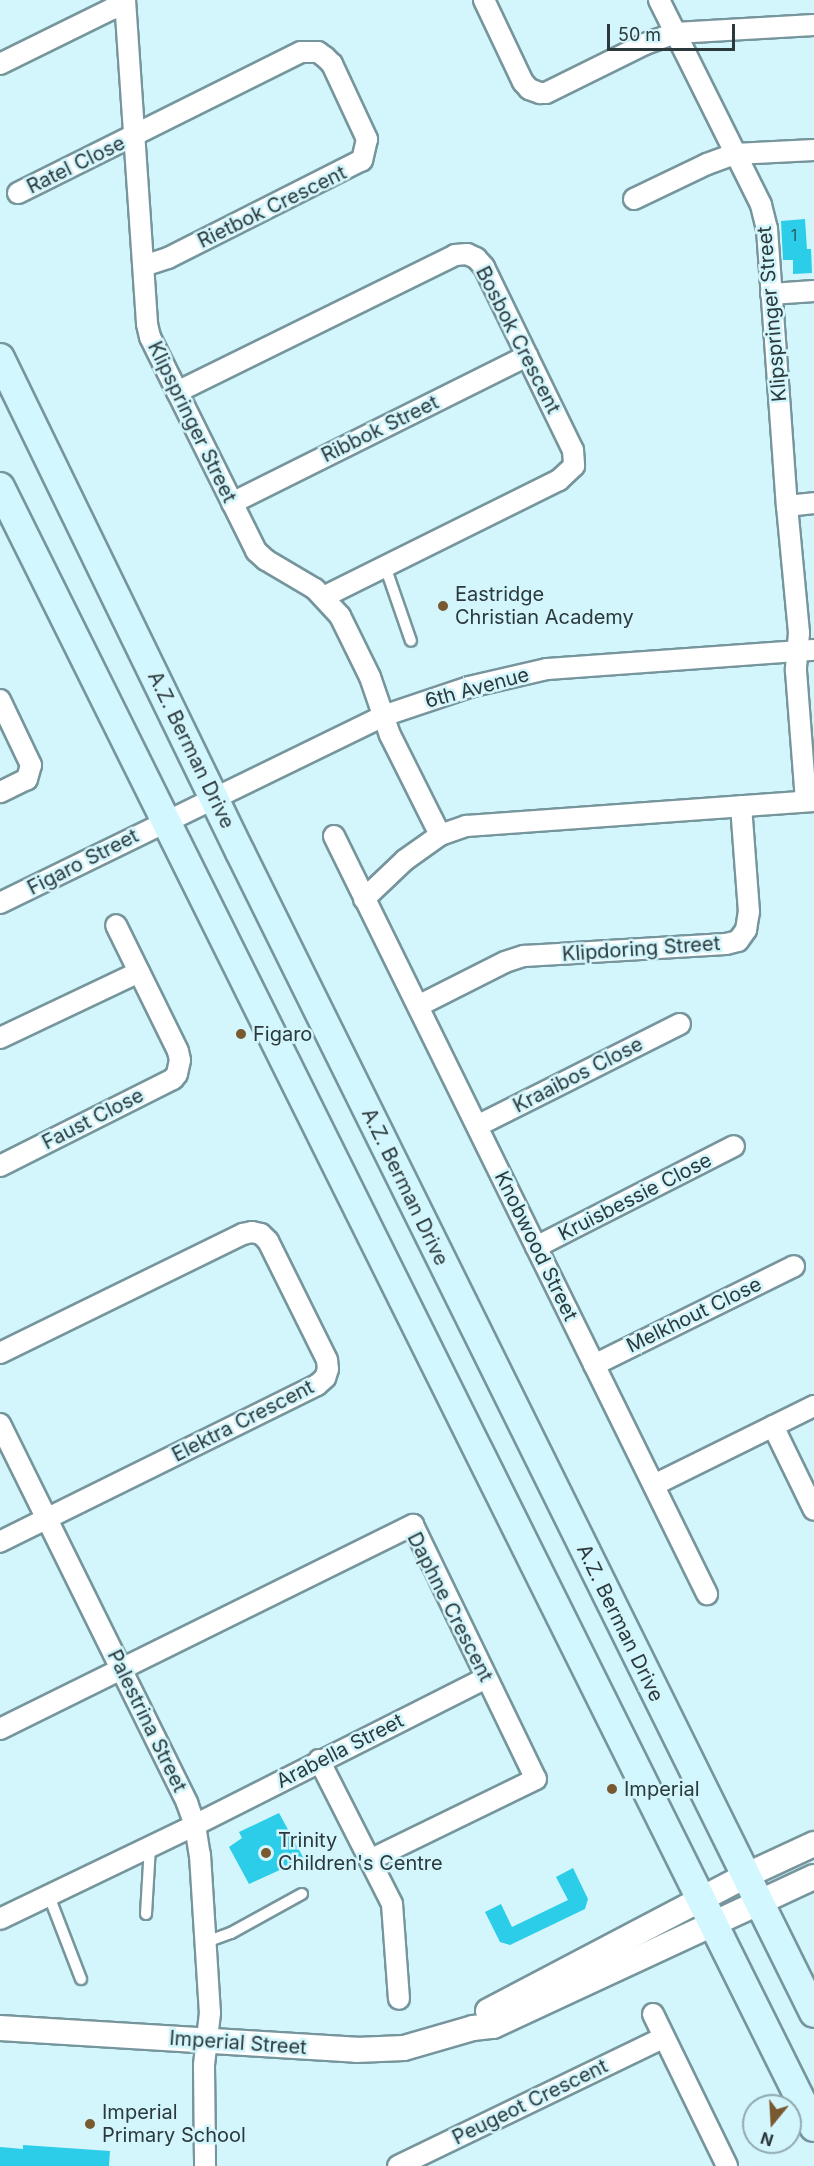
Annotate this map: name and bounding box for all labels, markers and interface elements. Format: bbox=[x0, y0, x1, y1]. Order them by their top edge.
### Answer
scale bar bbox=[610, 12, 738, 50]
text: 50 m bbox=[618, 24, 661, 45]
street label: Ratel Close bbox=[23, 131, 129, 199]
street label: Rietbok Crescent bbox=[194, 161, 350, 253]
street label: Klipspringer Street bbox=[752, 225, 792, 403]
house number: 1 bbox=[791, 225, 797, 245]
street label: Bosbok Crescent bbox=[471, 262, 565, 418]
street label: Klipspringer Street bbox=[143, 338, 241, 506]
street label: Ribbok Street bbox=[318, 390, 442, 468]
place label: Eastridge Christian Academy bbox=[455, 582, 634, 629]
marker: Eastridge Christian Academy bbox=[436, 599, 450, 613]
street label: 6th Avenue bbox=[422, 663, 532, 713]
street label: A.Z. Berman Drive bbox=[143, 667, 239, 833]
street label: Figaro Street bbox=[23, 824, 143, 900]
street label: Klipdoring Street bbox=[561, 932, 721, 966]
place label: Figaro bbox=[253, 1022, 312, 1046]
marker: Figaro bbox=[234, 1027, 248, 1041]
street label: Kraaibos Close bbox=[509, 1032, 647, 1118]
street label: Faust Close bbox=[38, 1083, 148, 1155]
street label: A.Z. Berman Drive bbox=[357, 1104, 453, 1270]
street label: Kruisbessie Close bbox=[554, 1148, 716, 1246]
street label: Knobwood Street bbox=[489, 1167, 583, 1325]
street label: Melkhout Close bbox=[623, 1272, 765, 1358]
street label: Elektra Crescent bbox=[168, 1375, 318, 1467]
street label: Daphne Crescent bbox=[402, 1528, 498, 1686]
street label: A.Z. Berman Drive bbox=[572, 1540, 668, 1706]
street label: Palestrina Street bbox=[102, 1646, 192, 1796]
street label: Arabella Street bbox=[272, 1709, 408, 1793]
place label: Imperial bbox=[624, 1777, 700, 1801]
marker: Imperial bbox=[605, 1782, 619, 1796]
place label: Trinity Children's Centre bbox=[278, 1829, 443, 1876]
marker: Trinity Children's Centre bbox=[259, 1846, 273, 1860]
street label: Imperial Street bbox=[169, 2026, 307, 2060]
street label: Peugeot Crescent bbox=[448, 2054, 612, 2150]
north arrow bbox=[742, 2094, 802, 2154]
place label: Imperial Primary School bbox=[102, 2100, 246, 2147]
marker: Imperial Primary School bbox=[83, 2117, 97, 2131]
text: N bbox=[758, 2128, 776, 2151]

